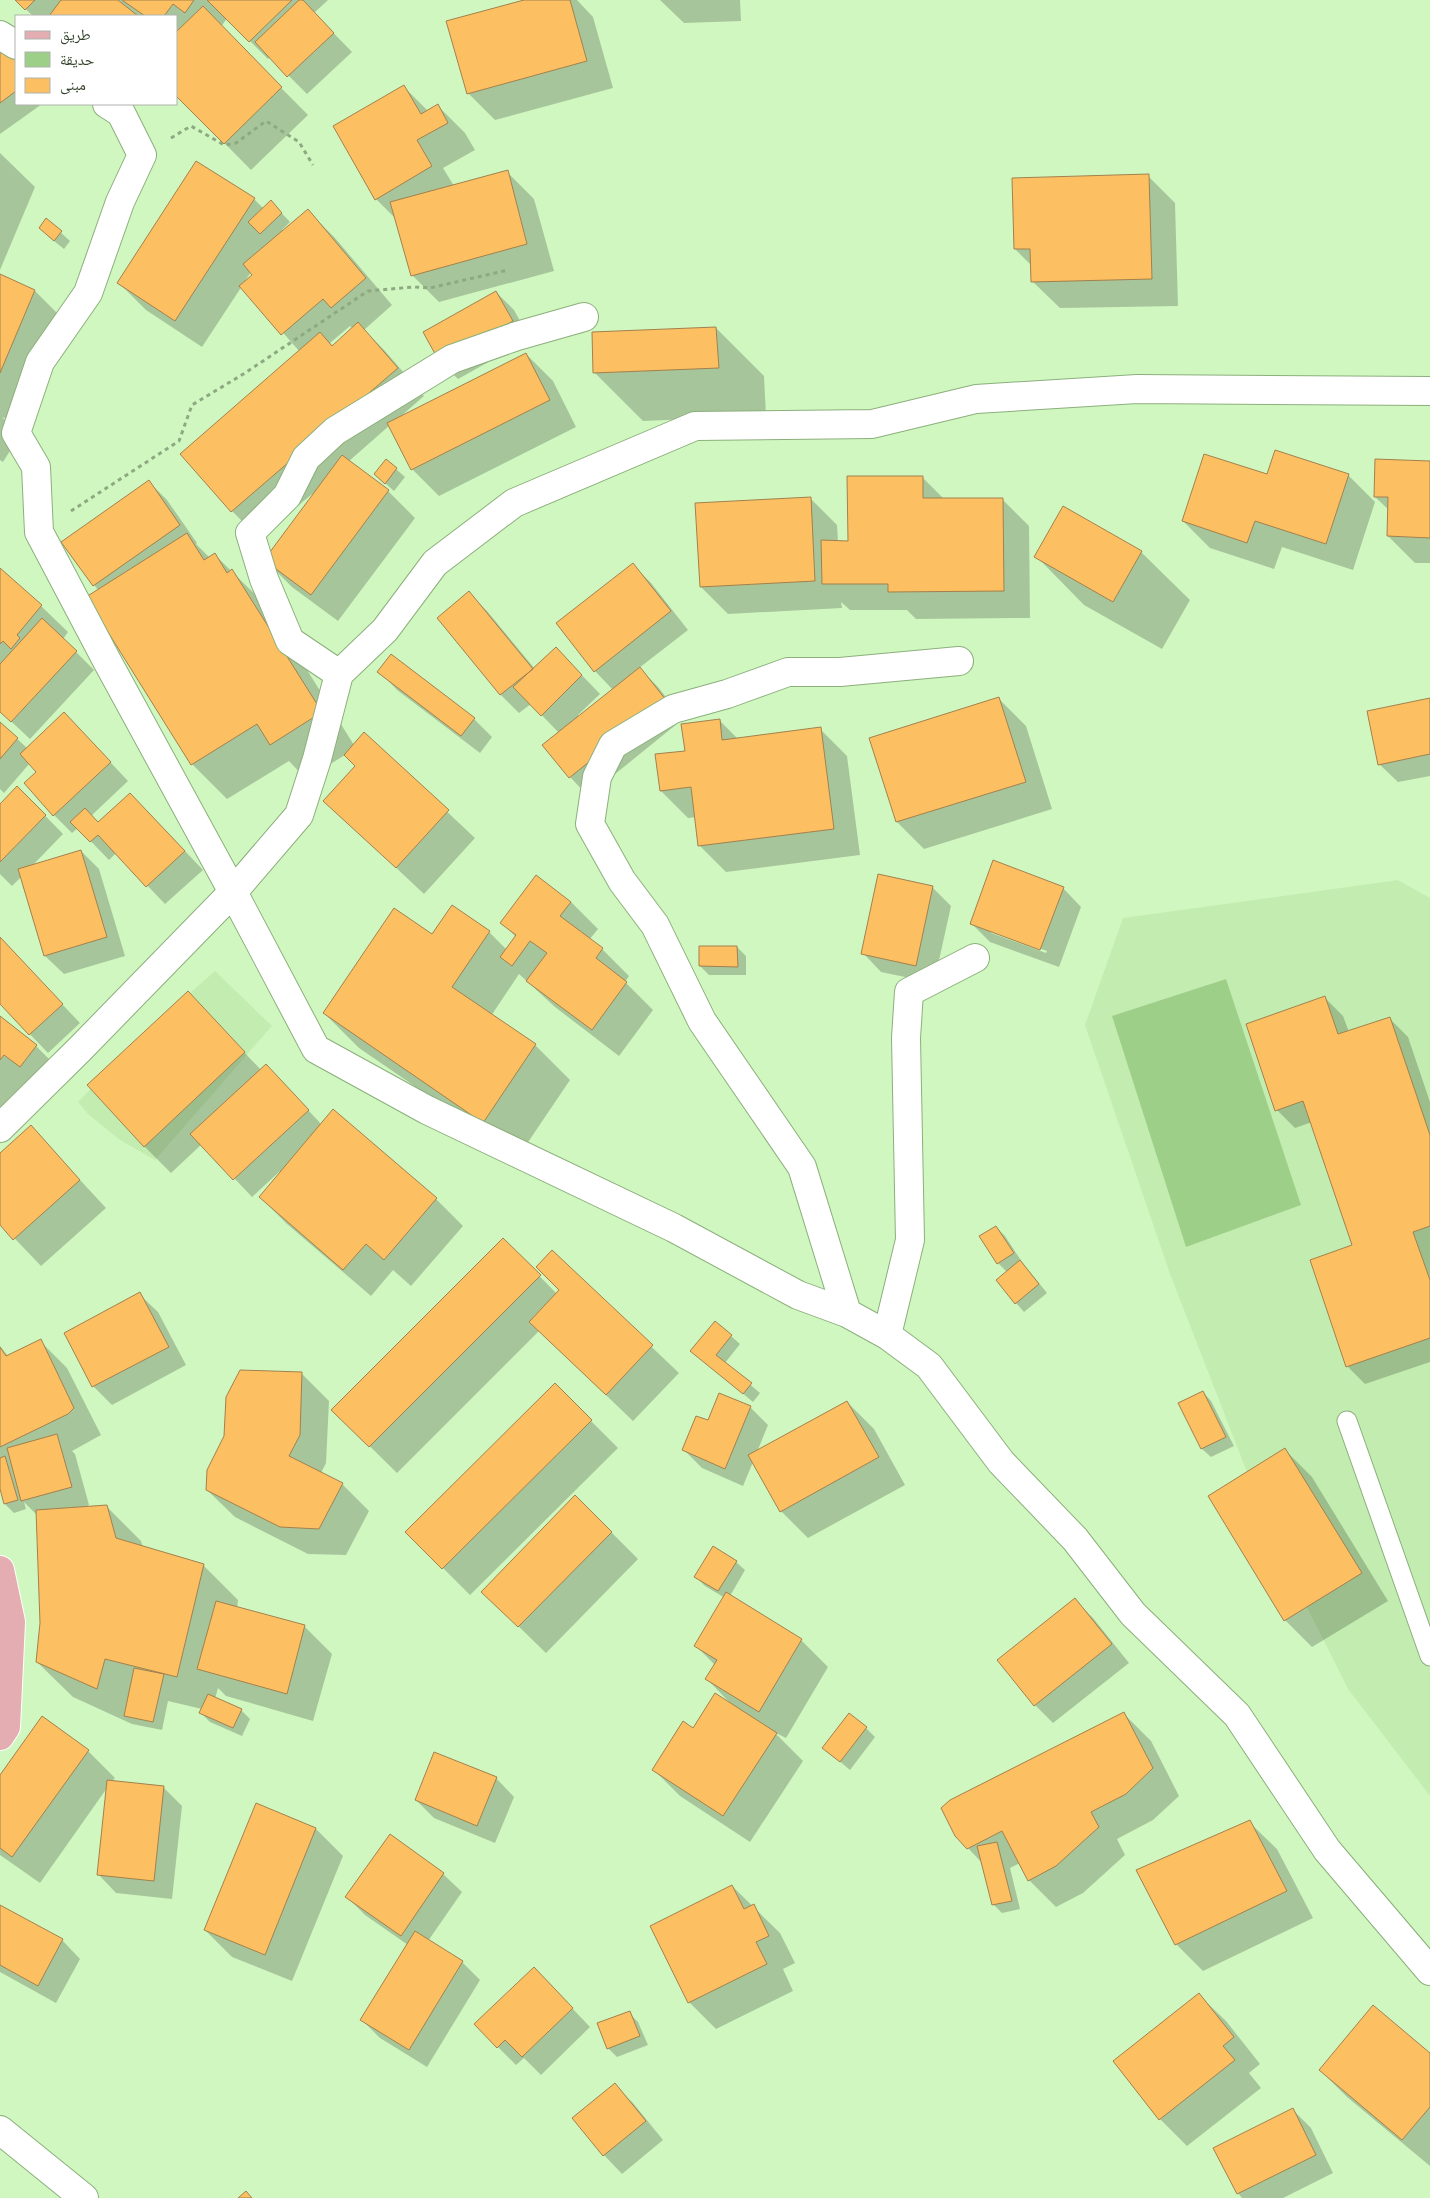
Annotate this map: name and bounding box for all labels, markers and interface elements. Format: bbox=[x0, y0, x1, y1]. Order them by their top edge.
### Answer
legend bbox=[15, 15, 178, 105]
text: طريق bbox=[60, 25, 91, 45]
text: حديقة bbox=[60, 50, 95, 69]
text: مبنى bbox=[60, 75, 86, 95]

